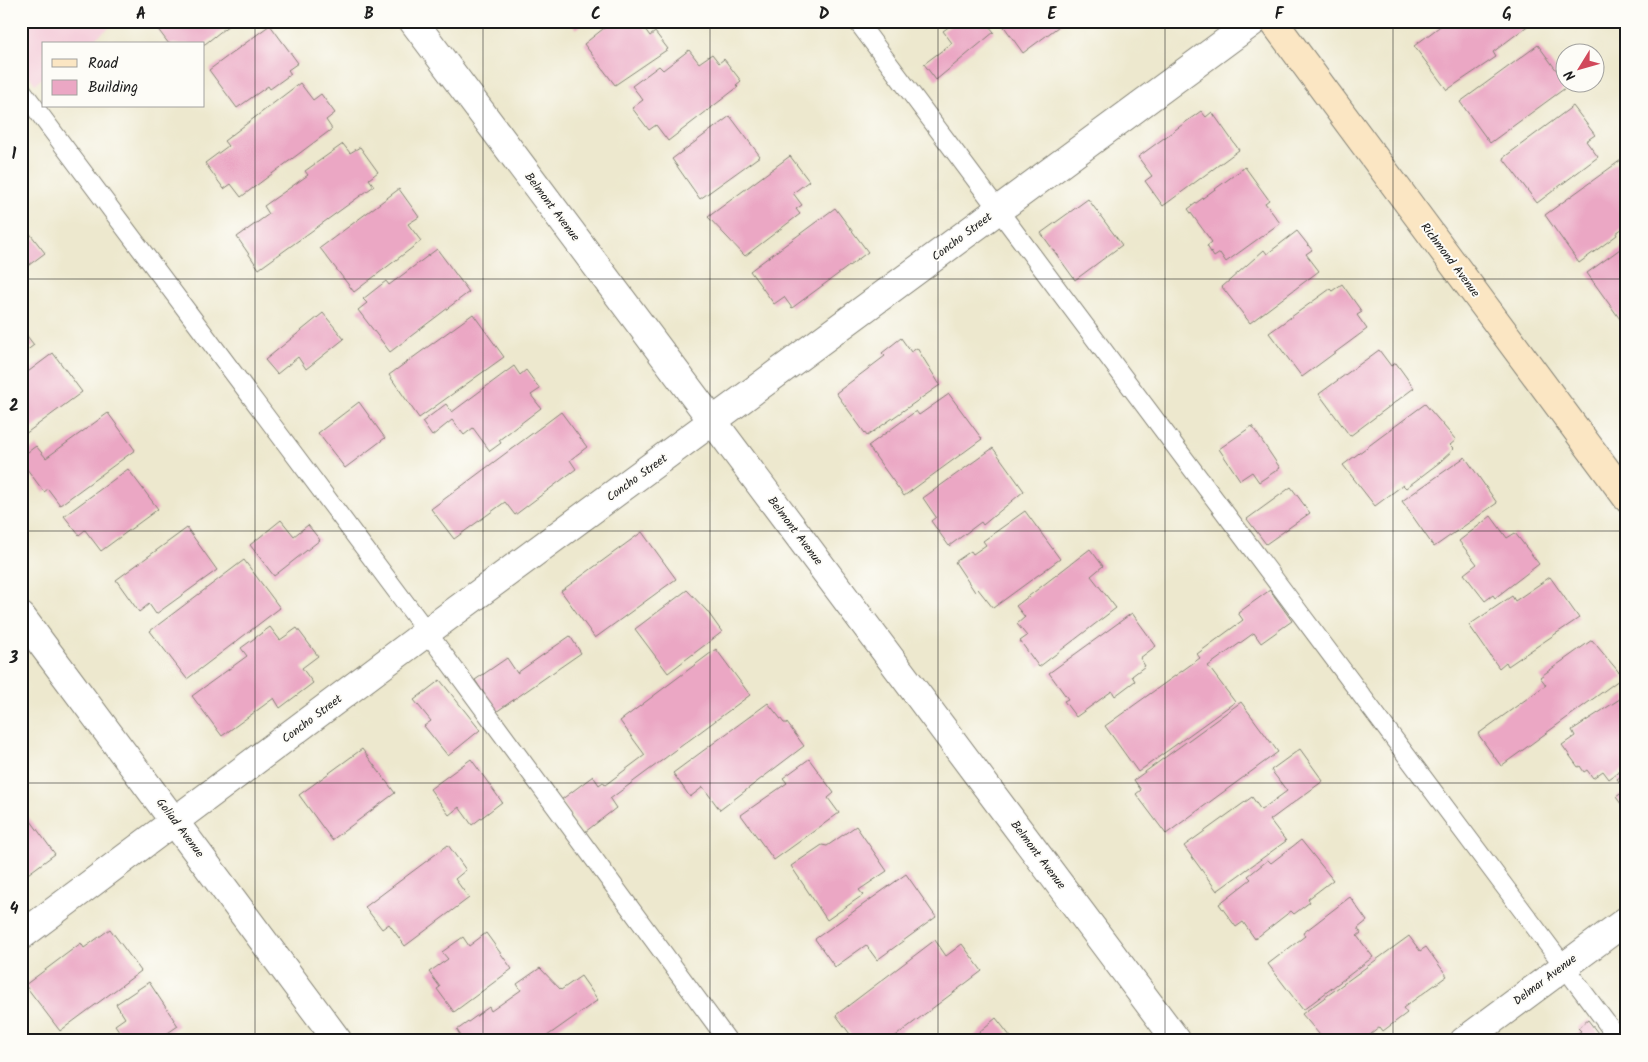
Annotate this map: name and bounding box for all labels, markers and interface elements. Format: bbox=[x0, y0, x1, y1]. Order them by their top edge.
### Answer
text: A bbox=[136, 2, 146, 27]
text: B bbox=[364, 2, 374, 27]
text: C bbox=[591, 2, 601, 27]
text: D bbox=[819, 2, 830, 27]
text: E bbox=[1048, 2, 1058, 27]
text: F bbox=[1275, 2, 1285, 27]
text: G bbox=[1502, 2, 1512, 27]
legend bbox=[42, 42, 205, 108]
north arrow bbox=[1556, 42, 1606, 92]
text: Road bbox=[88, 52, 119, 76]
text: N bbox=[1559, 65, 1582, 85]
text: Building bbox=[88, 76, 138, 100]
text: 1 bbox=[12, 142, 17, 167]
street label: Belmont Avenue bbox=[520, 168, 585, 246]
street label: Concho Street bbox=[928, 208, 997, 266]
street label: Richmond Avenue bbox=[1416, 219, 1485, 302]
text: 2 bbox=[9, 394, 19, 419]
street label: Concho Street bbox=[603, 449, 672, 507]
street label: Belmont Avenue bbox=[763, 492, 828, 570]
text: 3 bbox=[9, 646, 19, 671]
street label: Concho Street bbox=[278, 690, 347, 748]
street label: Goliad Avenue bbox=[151, 794, 209, 862]
street label: Belmont Avenue bbox=[1006, 816, 1071, 894]
text: 4 bbox=[10, 897, 19, 922]
street label: Delmar Avenue bbox=[1509, 949, 1581, 1010]

